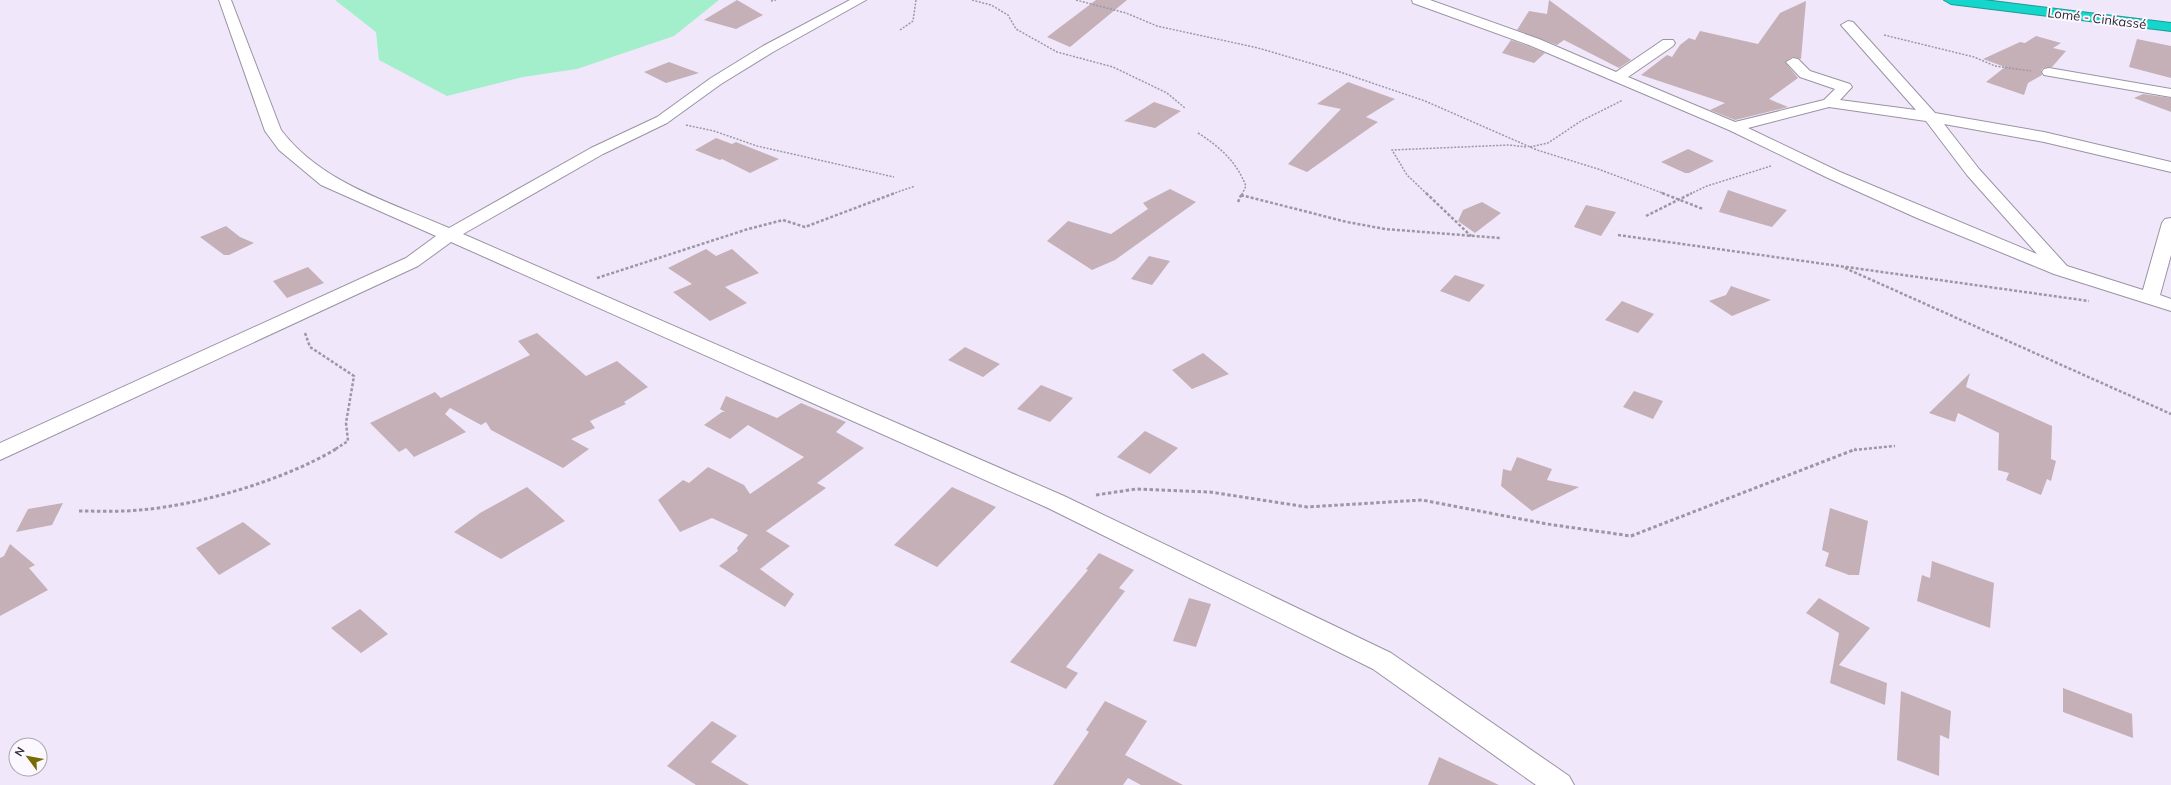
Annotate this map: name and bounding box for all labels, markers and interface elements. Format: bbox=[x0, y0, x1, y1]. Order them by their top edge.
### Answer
street label: Lomé - Cinkassé bbox=[2047, 4, 2147, 32]
north arrow bbox=[8, 737, 48, 777]
text: N bbox=[11, 744, 28, 759]

